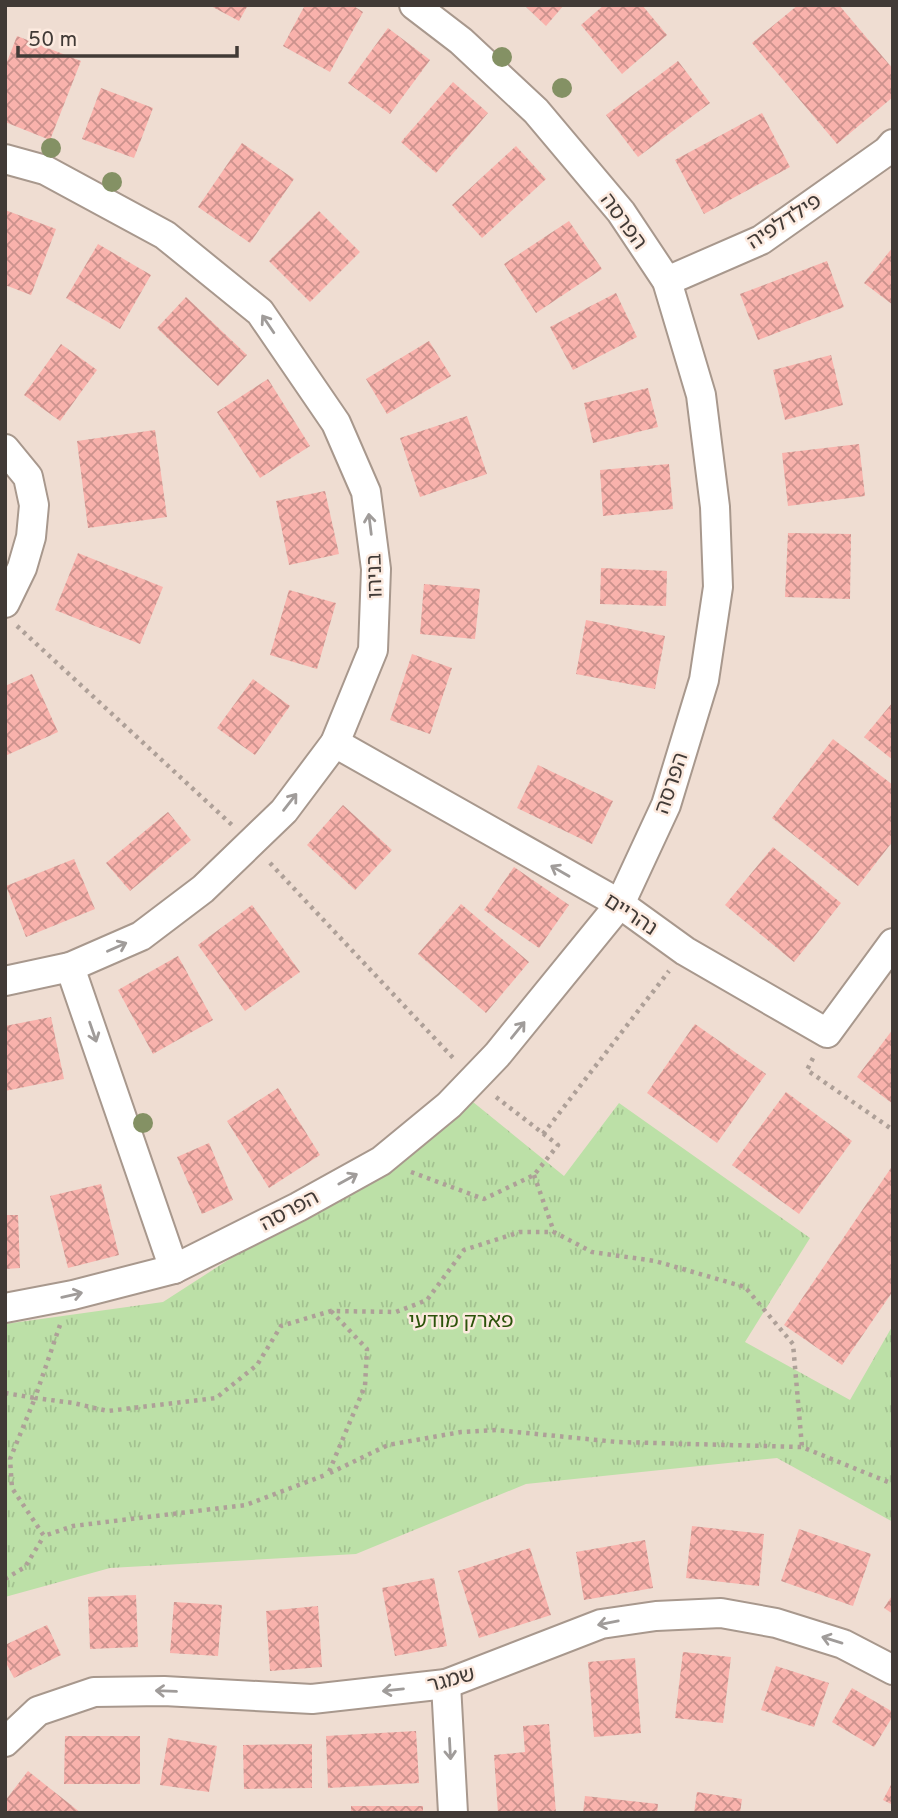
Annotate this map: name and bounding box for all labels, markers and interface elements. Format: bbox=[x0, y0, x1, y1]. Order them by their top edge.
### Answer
scale bar bbox=[18, 14, 236, 58]
text: 50 m bbox=[28, 27, 77, 54]
street label: הפרסה bbox=[593, 188, 652, 255]
street label: פילדלפיה bbox=[743, 188, 827, 256]
one-way arrow bbox=[261, 315, 275, 334]
one-way arrow bbox=[364, 513, 377, 536]
street label: בניהו bbox=[361, 553, 390, 599]
street label: הפרסה bbox=[649, 749, 695, 818]
one-way arrow bbox=[283, 794, 298, 812]
one-way arrow bbox=[551, 864, 571, 878]
street label: נהריים bbox=[598, 888, 662, 942]
one-way arrow bbox=[105, 940, 127, 953]
one-way arrow bbox=[88, 1020, 100, 1042]
one-way arrow bbox=[510, 1021, 525, 1039]
one-way arrow bbox=[337, 1172, 358, 1185]
street label: הפרסה bbox=[255, 1185, 324, 1238]
one-way arrow bbox=[60, 1288, 83, 1301]
park label: פארק מודעי bbox=[408, 1308, 514, 1335]
one-way arrow bbox=[597, 1617, 620, 1630]
one-way arrow bbox=[821, 1633, 843, 1645]
street label: שמגר bbox=[425, 1661, 478, 1700]
one-way arrow bbox=[382, 1684, 404, 1697]
one-way arrow bbox=[155, 1685, 178, 1698]
one-way arrow bbox=[443, 1737, 456, 1760]

